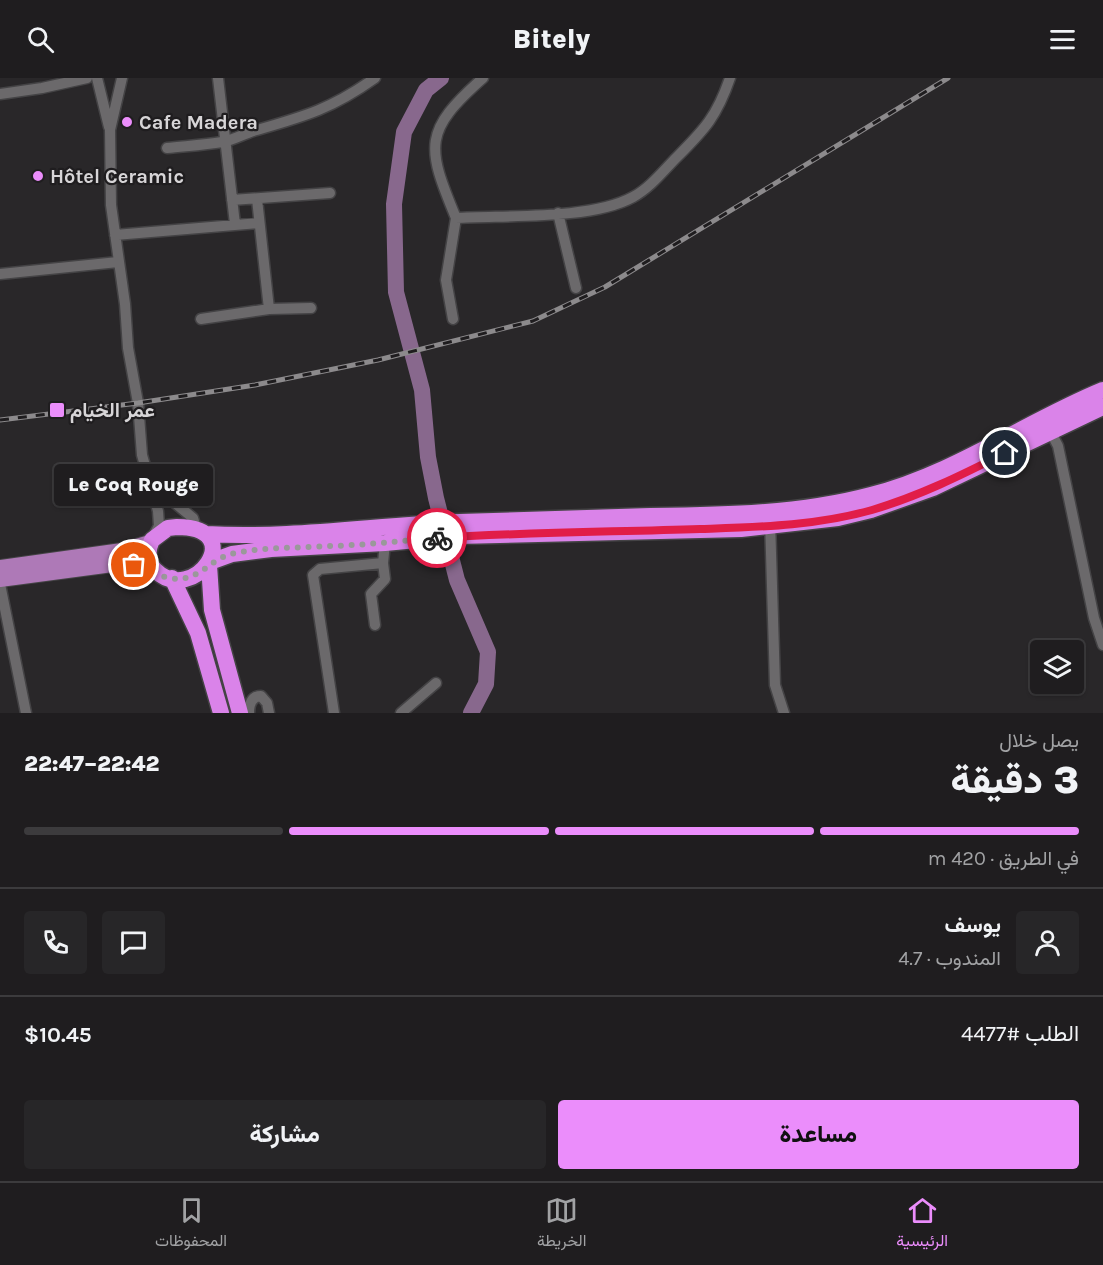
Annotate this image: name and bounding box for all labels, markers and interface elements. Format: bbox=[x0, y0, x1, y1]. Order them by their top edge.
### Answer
icon: search bbox=[24, 23, 57, 56]
text: Bitely bbox=[513, 23, 590, 55]
icon: menu bbox=[1046, 23, 1079, 56]
place label: Cafe Madera bbox=[139, 111, 258, 134]
marker: Cafe Madera bbox=[120, 115, 134, 129]
place label: Hôtel Ceramic bbox=[50, 165, 184, 188]
marker: Hôtel Ceramic bbox=[31, 169, 45, 183]
place label: عمر الخيام bbox=[70, 399, 155, 423]
marker: عمر الخيام bbox=[48, 401, 66, 419]
pin bbox=[979, 427, 1030, 478]
icon: home bbox=[988, 436, 1021, 469]
callout: Le Coq Rouge bbox=[54, 463, 213, 505]
text: Le Coq Rouge bbox=[68, 473, 199, 496]
courier bbox=[407, 508, 467, 568]
icon: bike bbox=[421, 522, 454, 555]
pin bbox=[108, 539, 159, 590]
icon: bag bbox=[117, 548, 150, 581]
map controls bbox=[1030, 640, 1084, 694]
button: layers bbox=[1030, 640, 1084, 694]
text: يصل خلال bbox=[999, 729, 1079, 752]
text: 22:42–22:47 bbox=[24, 751, 159, 777]
text: 3 دقيقة bbox=[951, 757, 1079, 803]
text: في الطريق · 420 m bbox=[928, 847, 1079, 870]
button: phone bbox=[24, 911, 87, 974]
button: chat bbox=[102, 911, 165, 974]
button: person bbox=[1016, 911, 1079, 974]
text: يوسف bbox=[945, 912, 1001, 938]
text: المندوب · 4.7 bbox=[898, 947, 1001, 970]
text: الطلب #4477 bbox=[961, 1021, 1079, 1047]
text: $10.45 bbox=[24, 1022, 92, 1048]
button: مشاركة bbox=[24, 1100, 546, 1169]
button: مساعدة bbox=[558, 1100, 1079, 1169]
tab: المحفوظات bbox=[155, 1194, 227, 1255]
tab: الخريطة bbox=[537, 1194, 586, 1255]
tab: الرئيسية bbox=[896, 1194, 948, 1255]

